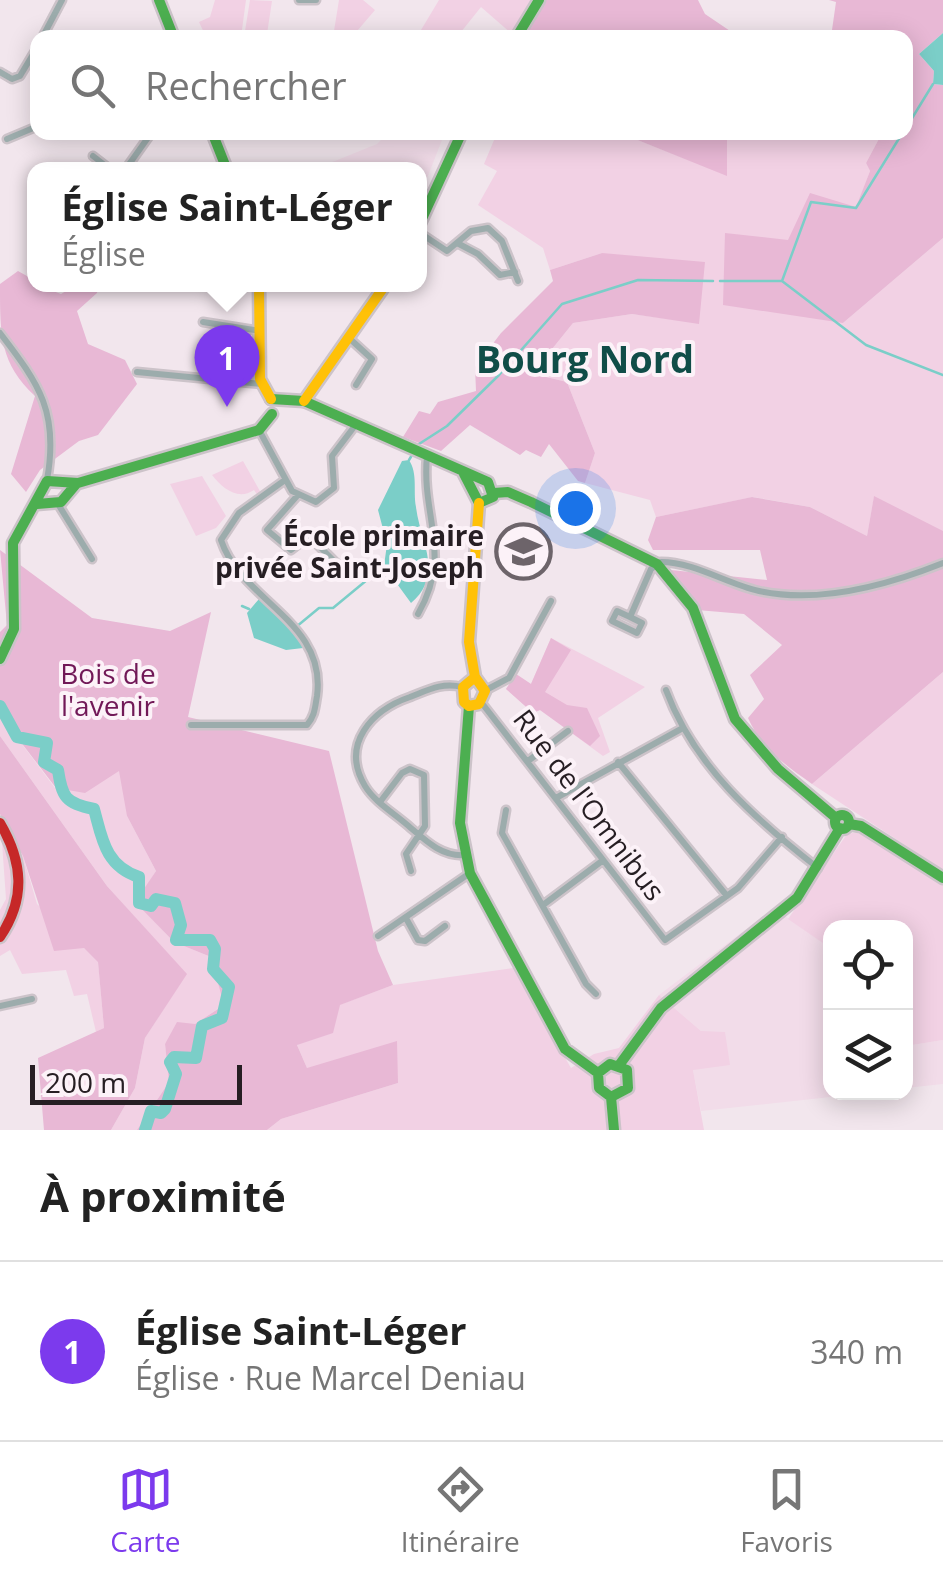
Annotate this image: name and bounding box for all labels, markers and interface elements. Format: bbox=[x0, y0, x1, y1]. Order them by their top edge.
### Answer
search box bbox=[30, 30, 913, 140]
icon: search bbox=[65, 58, 120, 113]
text: Rechercher bbox=[145, 59, 347, 111]
popup bbox=[27, 162, 427, 292]
text: Église Saint-Léger bbox=[61, 180, 393, 232]
text: Église bbox=[61, 232, 146, 275]
pin: 1 bbox=[194, 324, 260, 407]
district label: Bourg Nord bbox=[476, 332, 694, 384]
your location bbox=[550, 483, 601, 534]
place label: École primaire privée Saint-Joseph bbox=[215, 516, 484, 586]
school or university icon: École primaire privée Saint-Joseph bbox=[493, 522, 553, 582]
park label: Bois de l'avenir bbox=[60, 654, 156, 724]
street label: Rue de l'Omnibus bbox=[505, 701, 674, 908]
map controls bbox=[823, 920, 913, 1100]
button: locate bbox=[823, 920, 913, 1010]
button: layers bbox=[823, 1010, 913, 1100]
scale bar bbox=[30, 1060, 242, 1104]
text: 200 m bbox=[45, 1063, 126, 1101]
text: À proximité bbox=[40, 1167, 286, 1224]
text: Église Saint-Léger bbox=[135, 1304, 466, 1356]
text: 1 bbox=[63, 1330, 82, 1373]
text: 340 m bbox=[810, 1330, 903, 1373]
text: Église · Rue Marcel Deniau bbox=[135, 1356, 526, 1399]
tab: Carte bbox=[110, 1462, 181, 1560]
tab: Itinéraire bbox=[401, 1462, 520, 1560]
tab: Favoris bbox=[740, 1462, 833, 1560]

